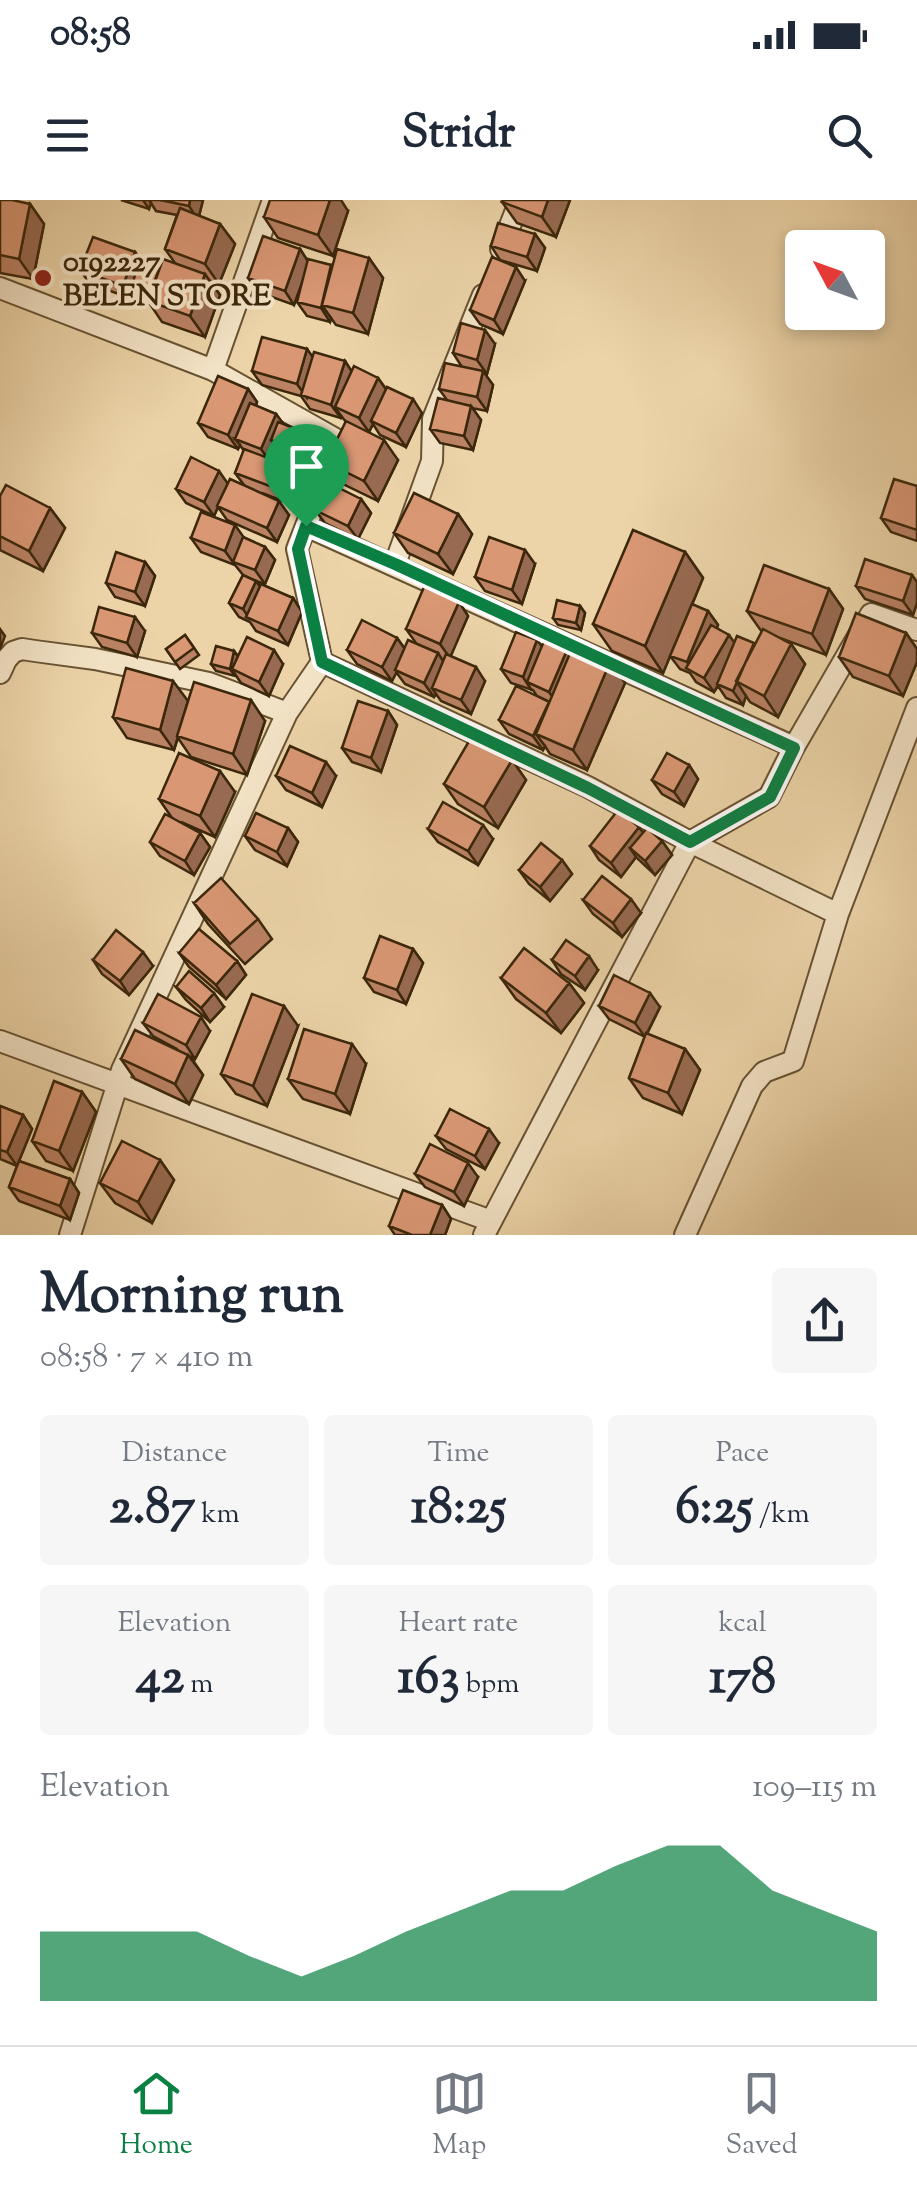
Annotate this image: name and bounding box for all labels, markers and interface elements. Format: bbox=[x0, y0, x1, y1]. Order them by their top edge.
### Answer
text: 08:58 bbox=[50, 8, 131, 62]
text: Stridr bbox=[402, 103, 515, 168]
icon: menu bbox=[40, 108, 95, 163]
icon: search bbox=[822, 108, 877, 163]
north arrow bbox=[785, 230, 885, 330]
map controls bbox=[785, 230, 885, 330]
place label: 0192227 BELEN STORE bbox=[63, 242, 272, 319]
marker: 0192227 BELEN STORE bbox=[32, 267, 54, 289]
pin bbox=[264, 424, 349, 527]
icon: arrive bbox=[279, 439, 334, 494]
text: Morning run bbox=[40, 1258, 344, 1337]
button: share bbox=[772, 1268, 877, 1373]
text: 08:58 · 7 × 410 m bbox=[40, 1335, 253, 1381]
text: Distance bbox=[122, 1434, 227, 1474]
text: Time bbox=[427, 1434, 490, 1474]
text: Pace bbox=[716, 1434, 769, 1474]
text: 2.87 bbox=[109, 1474, 195, 1546]
text: 18:25 bbox=[411, 1474, 506, 1546]
text: 6:25 bbox=[675, 1474, 753, 1546]
text: km bbox=[195, 1495, 240, 1535]
text: /km bbox=[753, 1495, 810, 1535]
text: Elevation bbox=[118, 1604, 231, 1644]
text: Heart rate bbox=[399, 1604, 518, 1644]
text: kcal bbox=[718, 1604, 767, 1644]
text: 42 bbox=[136, 1644, 184, 1716]
text: 163 bbox=[398, 1644, 460, 1716]
text: 178 bbox=[709, 1644, 776, 1716]
text: m bbox=[184, 1665, 213, 1705]
text: bpm bbox=[460, 1665, 519, 1705]
text: Elevation bbox=[40, 1765, 170, 1811]
text: 109–115 m bbox=[752, 1765, 877, 1811]
tab: Home bbox=[119, 2066, 193, 2166]
tab: Map bbox=[432, 2066, 487, 2166]
tab: Saved bbox=[726, 2066, 798, 2166]

